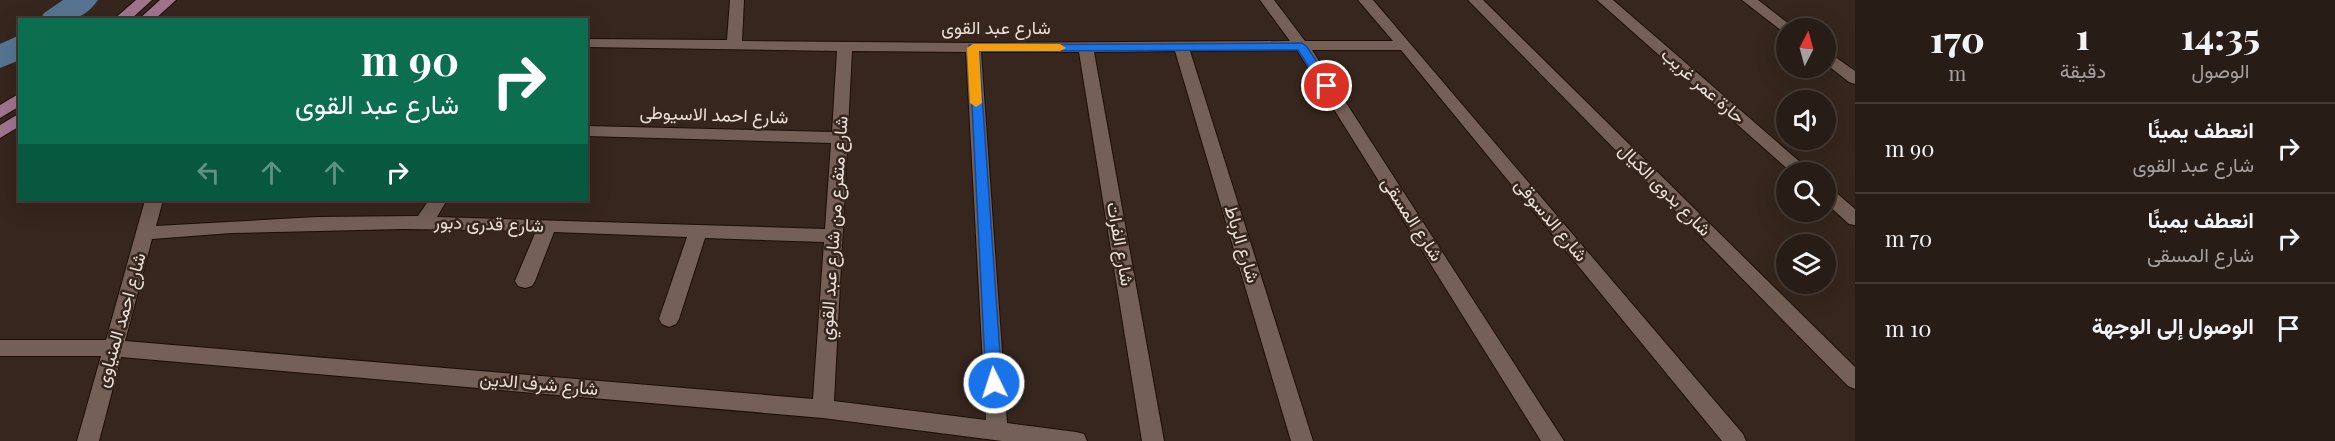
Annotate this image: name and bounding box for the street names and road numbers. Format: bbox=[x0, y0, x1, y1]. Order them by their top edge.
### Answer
street label: شارع عبد القوى bbox=[941, 15, 1051, 40]
street label: حارة عمر غريب bbox=[1656, 42, 1751, 128]
street label: شارع احمد الاسيوطى bbox=[639, 99, 789, 130]
street label: شارع متفرع من شارع عبد القوي bbox=[813, 115, 857, 341]
street label: شارع بدوى الكيال bbox=[1613, 138, 1717, 242]
street label: شارع المسقى bbox=[1376, 172, 1449, 266]
street label: شارع الدسوقى bbox=[1509, 173, 1594, 267]
street label: شارع الفرات bbox=[1101, 200, 1140, 288]
street label: شارع الرباط bbox=[1219, 202, 1266, 286]
street label: شارع قدرى دبور bbox=[433, 209, 544, 238]
street label: شارع احمد المنياوى bbox=[89, 250, 152, 390]
street label: شارع شرف الدين bbox=[479, 366, 599, 401]

